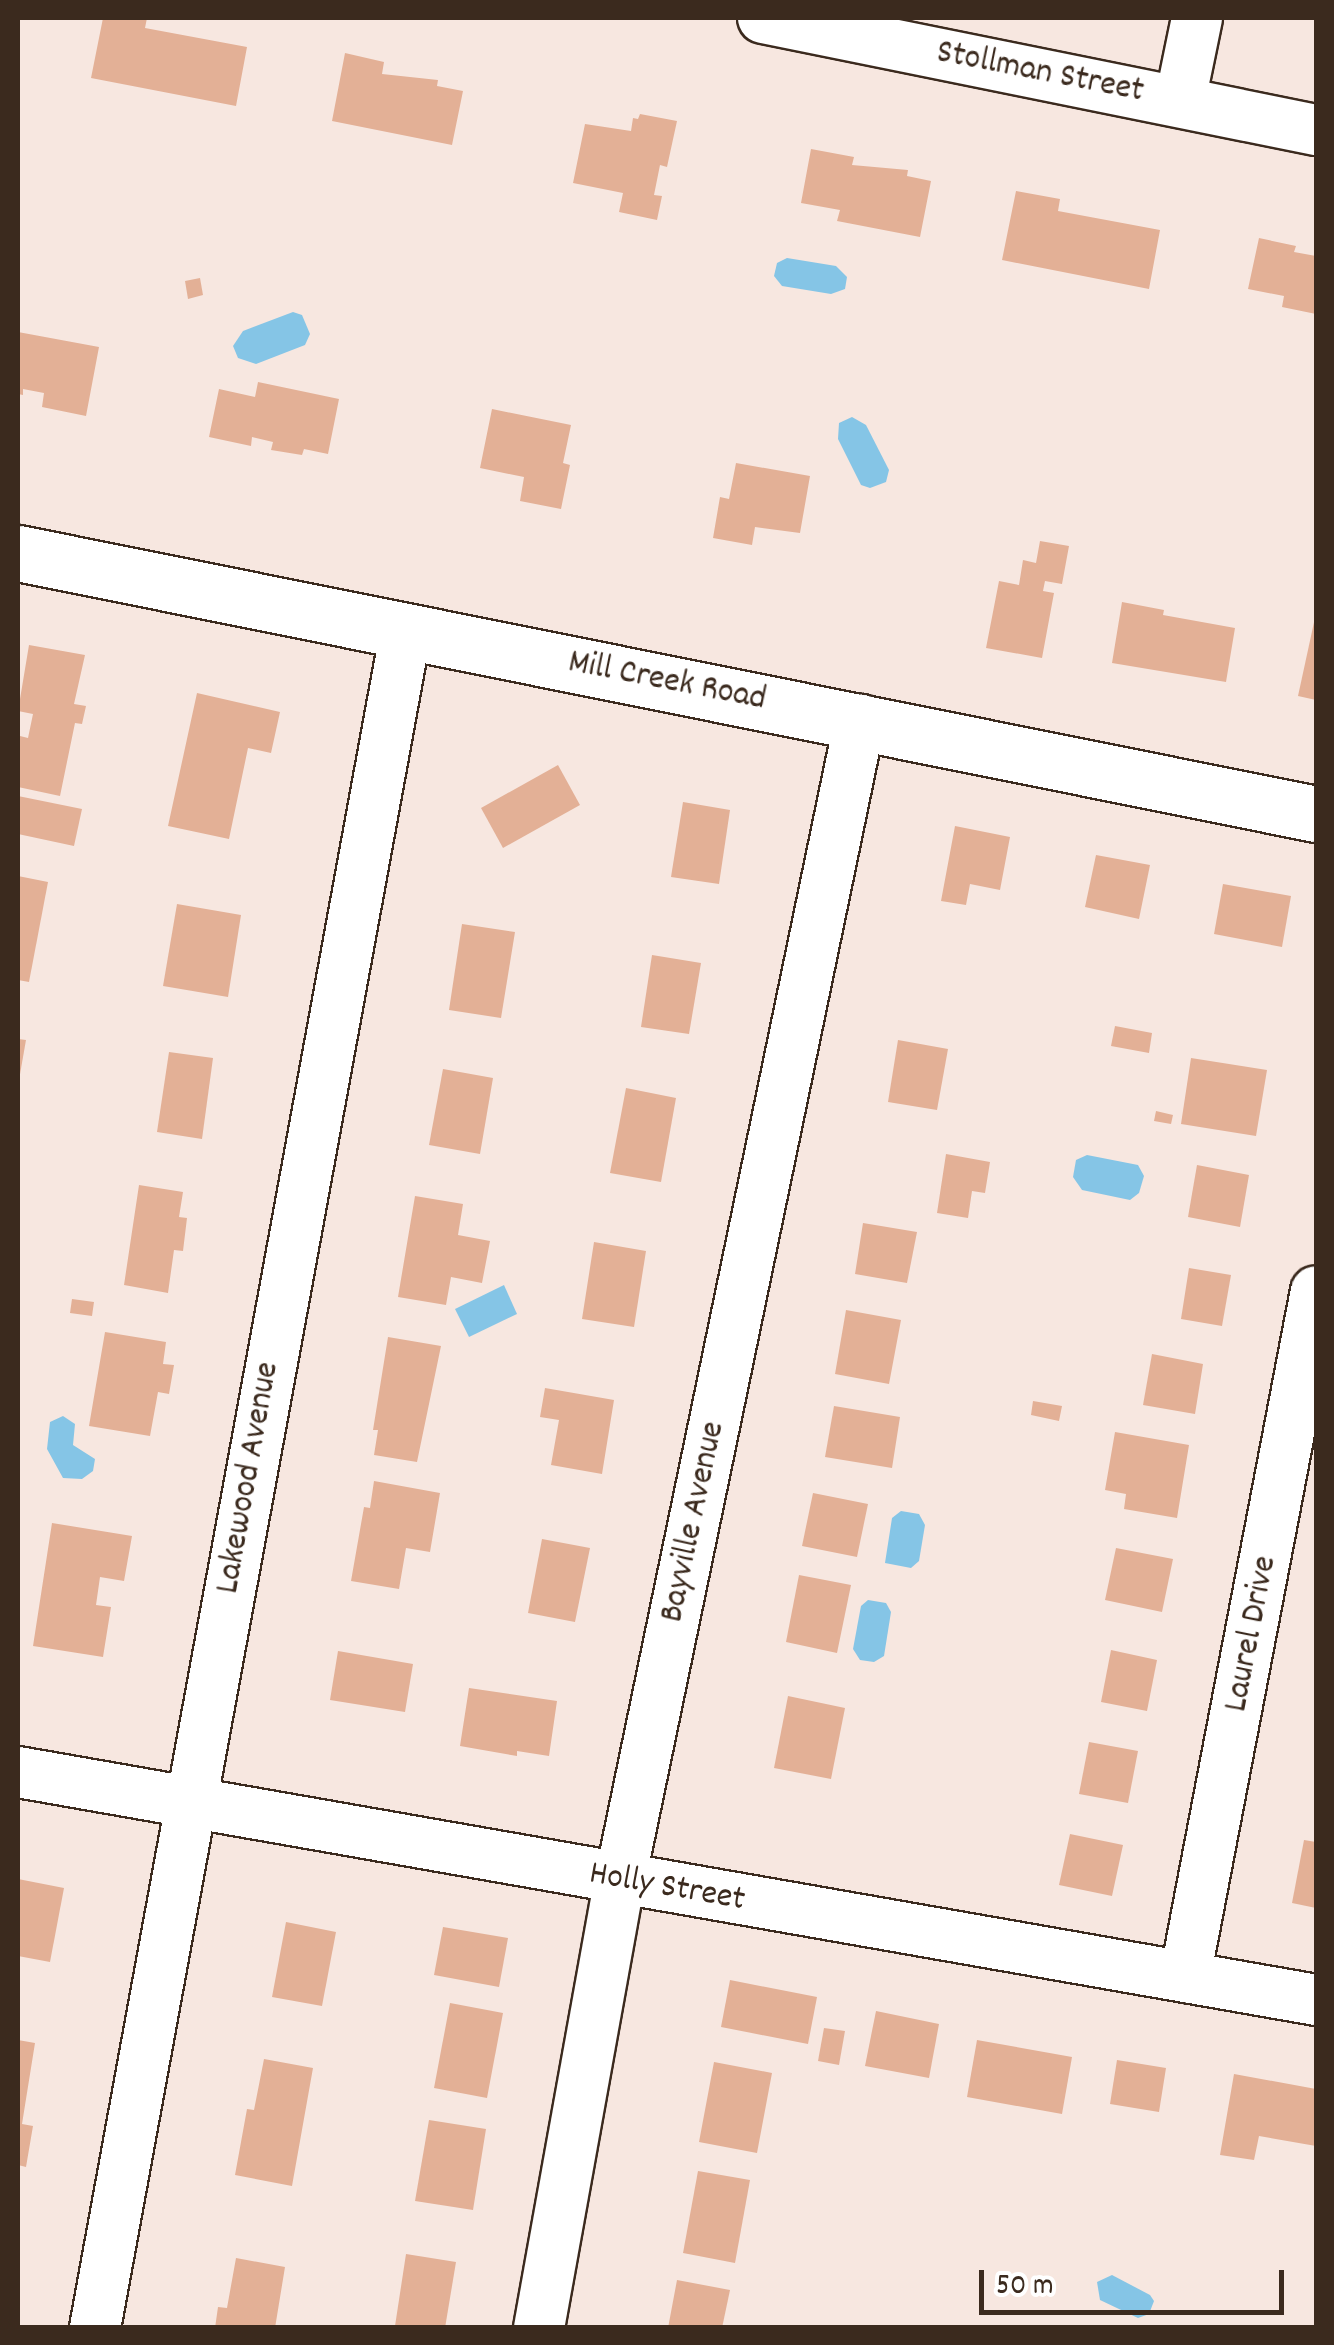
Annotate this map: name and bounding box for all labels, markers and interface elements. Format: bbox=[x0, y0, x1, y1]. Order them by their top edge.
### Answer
street label: Stollman Street bbox=[933, 32, 1147, 114]
street label: Mill Creek Road bbox=[565, 642, 769, 722]
street label: Lakewood Avenue bbox=[208, 1359, 290, 1597]
street label: Bayville Avenue bbox=[652, 1418, 736, 1626]
street label: Laurel Drive bbox=[1216, 1552, 1288, 1716]
street label: Holly Street bbox=[586, 1854, 748, 1922]
scale bar bbox=[984, 2250, 1289, 2312]
text: 50 m bbox=[996, 2266, 1054, 2309]

